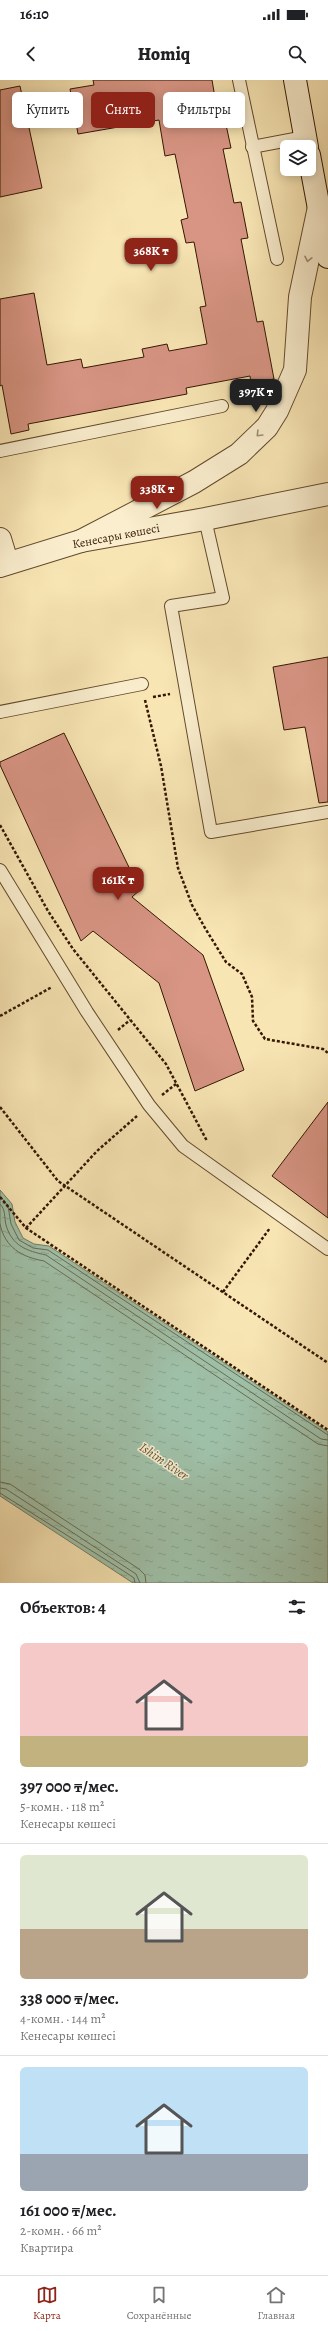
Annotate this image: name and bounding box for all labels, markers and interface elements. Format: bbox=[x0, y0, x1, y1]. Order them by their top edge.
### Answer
text: 16:10 bbox=[20, 4, 49, 24]
text: Homiq bbox=[138, 42, 190, 66]
icon: back bbox=[20, 43, 42, 65]
icon: search bbox=[286, 43, 308, 65]
chip: Купить bbox=[12, 92, 83, 128]
chip: Снять bbox=[91, 92, 155, 128]
chip: Фильтры bbox=[163, 92, 245, 128]
map controls bbox=[280, 140, 316, 176]
button: layers bbox=[280, 140, 316, 176]
pin: 368K ₸ bbox=[118, 238, 184, 272]
text: 368K ₸ bbox=[133, 242, 169, 259]
one-way arrow bbox=[304, 256, 312, 262]
pin: 397K ₸ bbox=[223, 379, 289, 413]
text: 397K ₸ bbox=[239, 383, 273, 400]
one-way arrow bbox=[256, 429, 264, 437]
pin: 338K ₸ bbox=[124, 476, 190, 510]
text: 338K ₸ bbox=[140, 480, 174, 497]
street label: Кенесары көшесі bbox=[71, 520, 161, 552]
pin: 161K ₸ bbox=[85, 867, 151, 901]
text: 161K ₸ bbox=[102, 871, 134, 888]
water label: Ishim River bbox=[136, 1438, 192, 1484]
text: Объектов: 4 bbox=[20, 1596, 106, 1619]
icon: filters bbox=[286, 1596, 308, 1618]
icon: home bbox=[128, 1669, 200, 1741]
text: 397 000 ₸/мес. bbox=[20, 1775, 119, 1798]
text: 5-комн. · 118 m² bbox=[20, 1798, 104, 1815]
text: Кенесары көшесі bbox=[20, 1815, 116, 1832]
icon: home bbox=[128, 1881, 200, 1953]
text: 338 000 ₸/мес. bbox=[20, 1987, 119, 2010]
text: 4-комн. · 144 m² bbox=[20, 2010, 106, 2027]
text: Кенесары көшесі bbox=[20, 2027, 116, 2044]
icon: home bbox=[128, 2093, 200, 2165]
text: 161 000 ₸/мес. bbox=[20, 2199, 117, 2222]
text: 2-комн. · 66 m² bbox=[20, 2222, 102, 2239]
text: Квартира bbox=[20, 2239, 74, 2256]
tab: Карта bbox=[33, 2284, 61, 2323]
tab: Сохранённые bbox=[127, 2284, 192, 2323]
tab: Главная bbox=[258, 2284, 295, 2323]

